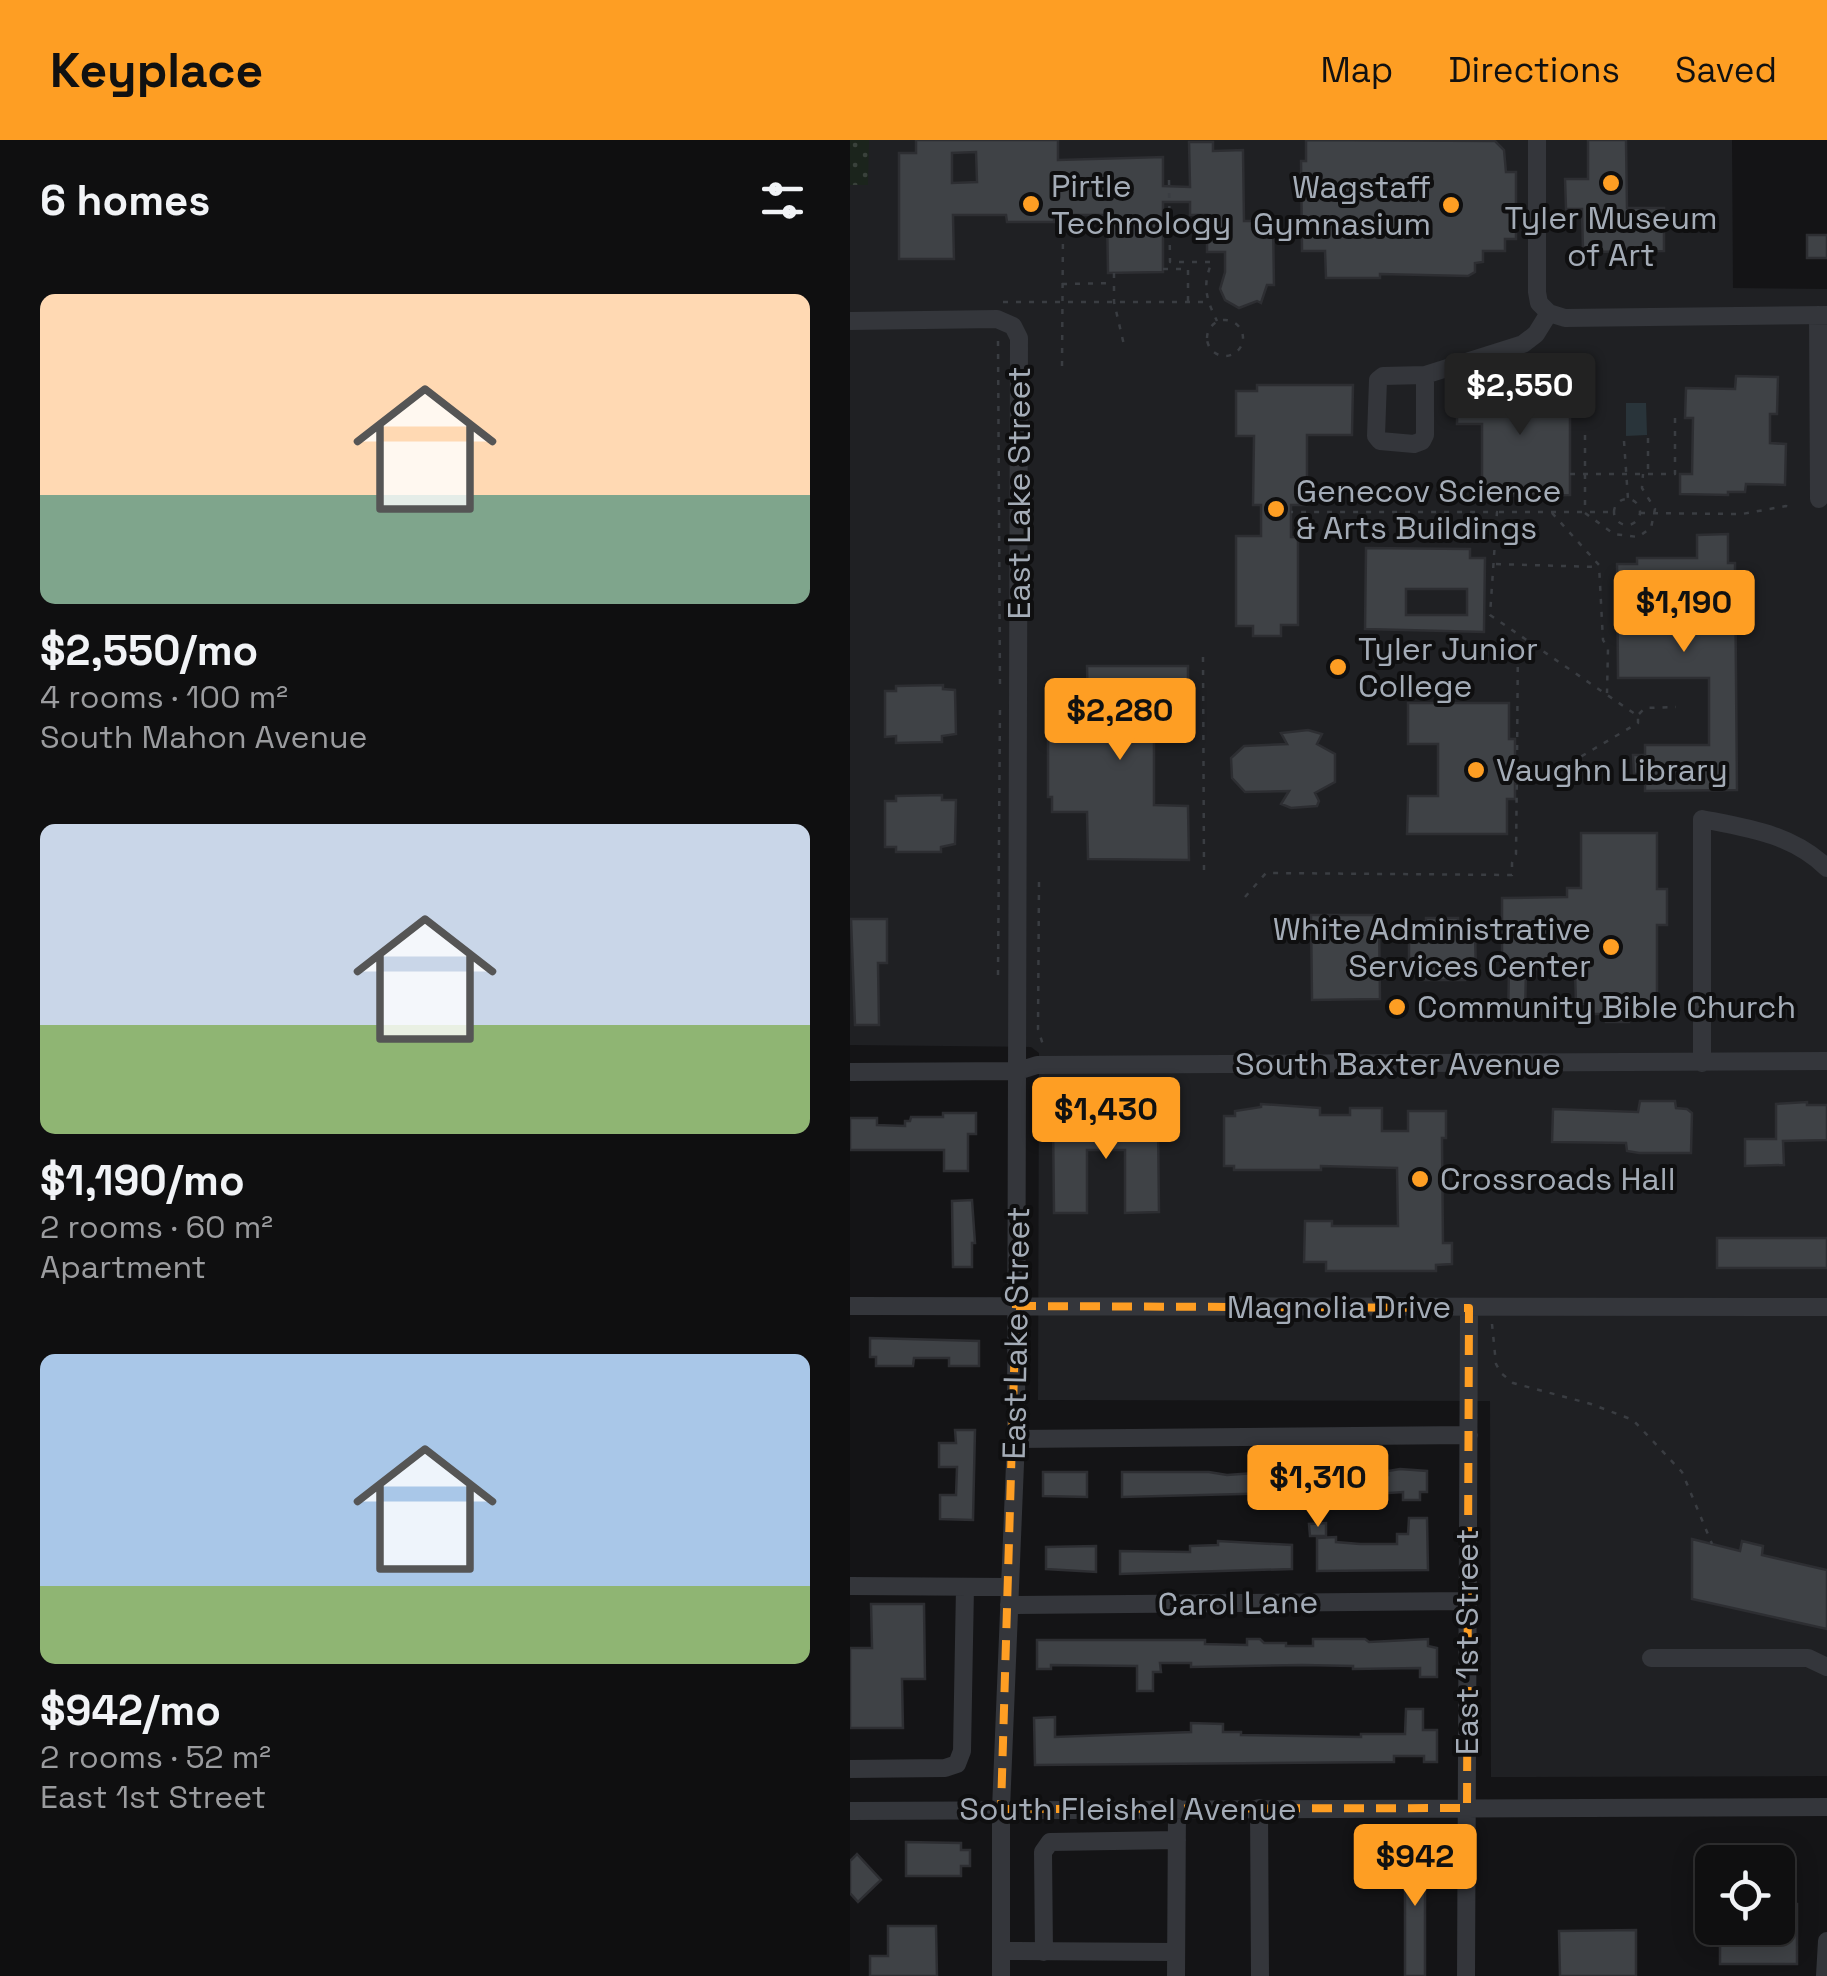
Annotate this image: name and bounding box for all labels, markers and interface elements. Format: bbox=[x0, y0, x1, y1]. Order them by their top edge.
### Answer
text: Keyplace bbox=[50, 40, 263, 101]
text: Map bbox=[1320, 48, 1393, 92]
text: Directions bbox=[1448, 48, 1620, 92]
text: Saved bbox=[1675, 48, 1777, 92]
place label: Pirtle Technology bbox=[1051, 166, 1231, 243]
place label: Wagstaff Gymnasium bbox=[1253, 167, 1431, 244]
marker: Tyler Museum of Art bbox=[1600, 172, 1622, 194]
icon: filters bbox=[755, 173, 810, 228]
text: 6 homes bbox=[40, 174, 210, 227]
marker: Pirtle Technology bbox=[1020, 193, 1042, 215]
marker: Wagstaff Gymnasium bbox=[1440, 194, 1462, 216]
place label: Tyler Museum of Art bbox=[1504, 198, 1718, 275]
pin: $2,550 bbox=[1439, 353, 1601, 438]
icon: home bbox=[335, 359, 515, 539]
text: $2,550 bbox=[1467, 365, 1573, 405]
street label: East Lake Street bbox=[999, 367, 1039, 619]
place label: Genecov Science & Arts Buildings bbox=[1296, 471, 1562, 548]
marker: Genecov Science & Arts Buildings bbox=[1265, 498, 1287, 520]
pin: $1,190 bbox=[1603, 570, 1765, 655]
text: $1,190 bbox=[1636, 582, 1732, 622]
text: $2,550/mo bbox=[40, 624, 258, 677]
place label: Tyler Junior College bbox=[1358, 629, 1538, 706]
marker: Tyler Junior College bbox=[1327, 656, 1349, 678]
text: 4 rooms · 100 m² bbox=[40, 677, 288, 717]
pin: $2,280 bbox=[1039, 678, 1201, 763]
text: $2,280 bbox=[1067, 690, 1173, 730]
text: South Mahon Avenue bbox=[40, 717, 367, 757]
place label: Vaughn Library bbox=[1496, 750, 1728, 790]
marker: Vaughn Library bbox=[1465, 759, 1487, 781]
icon: home bbox=[335, 889, 515, 1069]
place label: White Administrative Services Center bbox=[1273, 909, 1591, 986]
marker: White Administrative Services Center bbox=[1600, 936, 1622, 958]
place label: Community Bible Church bbox=[1417, 987, 1796, 1027]
marker: Community Bible Church bbox=[1386, 996, 1408, 1018]
street label: South Baxter Avenue bbox=[1235, 1044, 1561, 1084]
pin: $1,430 bbox=[1025, 1077, 1187, 1162]
text: $1,430 bbox=[1054, 1089, 1158, 1129]
text: $1,190/mo bbox=[40, 1154, 245, 1207]
place label: Crossroads Hall bbox=[1440, 1159, 1676, 1199]
marker: Crossroads Hall bbox=[1409, 1168, 1431, 1190]
street label: East Lake Street bbox=[994, 1206, 1038, 1460]
text: 2 rooms · 60 m² bbox=[40, 1207, 273, 1247]
text: Apartment bbox=[40, 1247, 206, 1287]
street label: Magnolia Drive bbox=[1227, 1287, 1451, 1327]
icon: home bbox=[335, 1419, 515, 1599]
pin: $1,310 bbox=[1237, 1445, 1399, 1530]
text: $1,310 bbox=[1269, 1457, 1367, 1497]
street label: East 1st Street bbox=[1447, 1529, 1487, 1755]
street label: Carol Lane bbox=[1157, 1582, 1319, 1624]
text: $942/mo bbox=[40, 1684, 221, 1737]
text: 2 rooms · 52 m² bbox=[40, 1737, 271, 1777]
text: East 1st Street bbox=[40, 1777, 266, 1817]
street label: South Fleishel Avenue bbox=[959, 1789, 1297, 1829]
pin: $942 bbox=[1356, 1824, 1474, 1909]
text: $942 bbox=[1376, 1836, 1454, 1876]
map controls bbox=[1695, 1845, 1795, 1945]
button: locate bbox=[1695, 1845, 1795, 1945]

